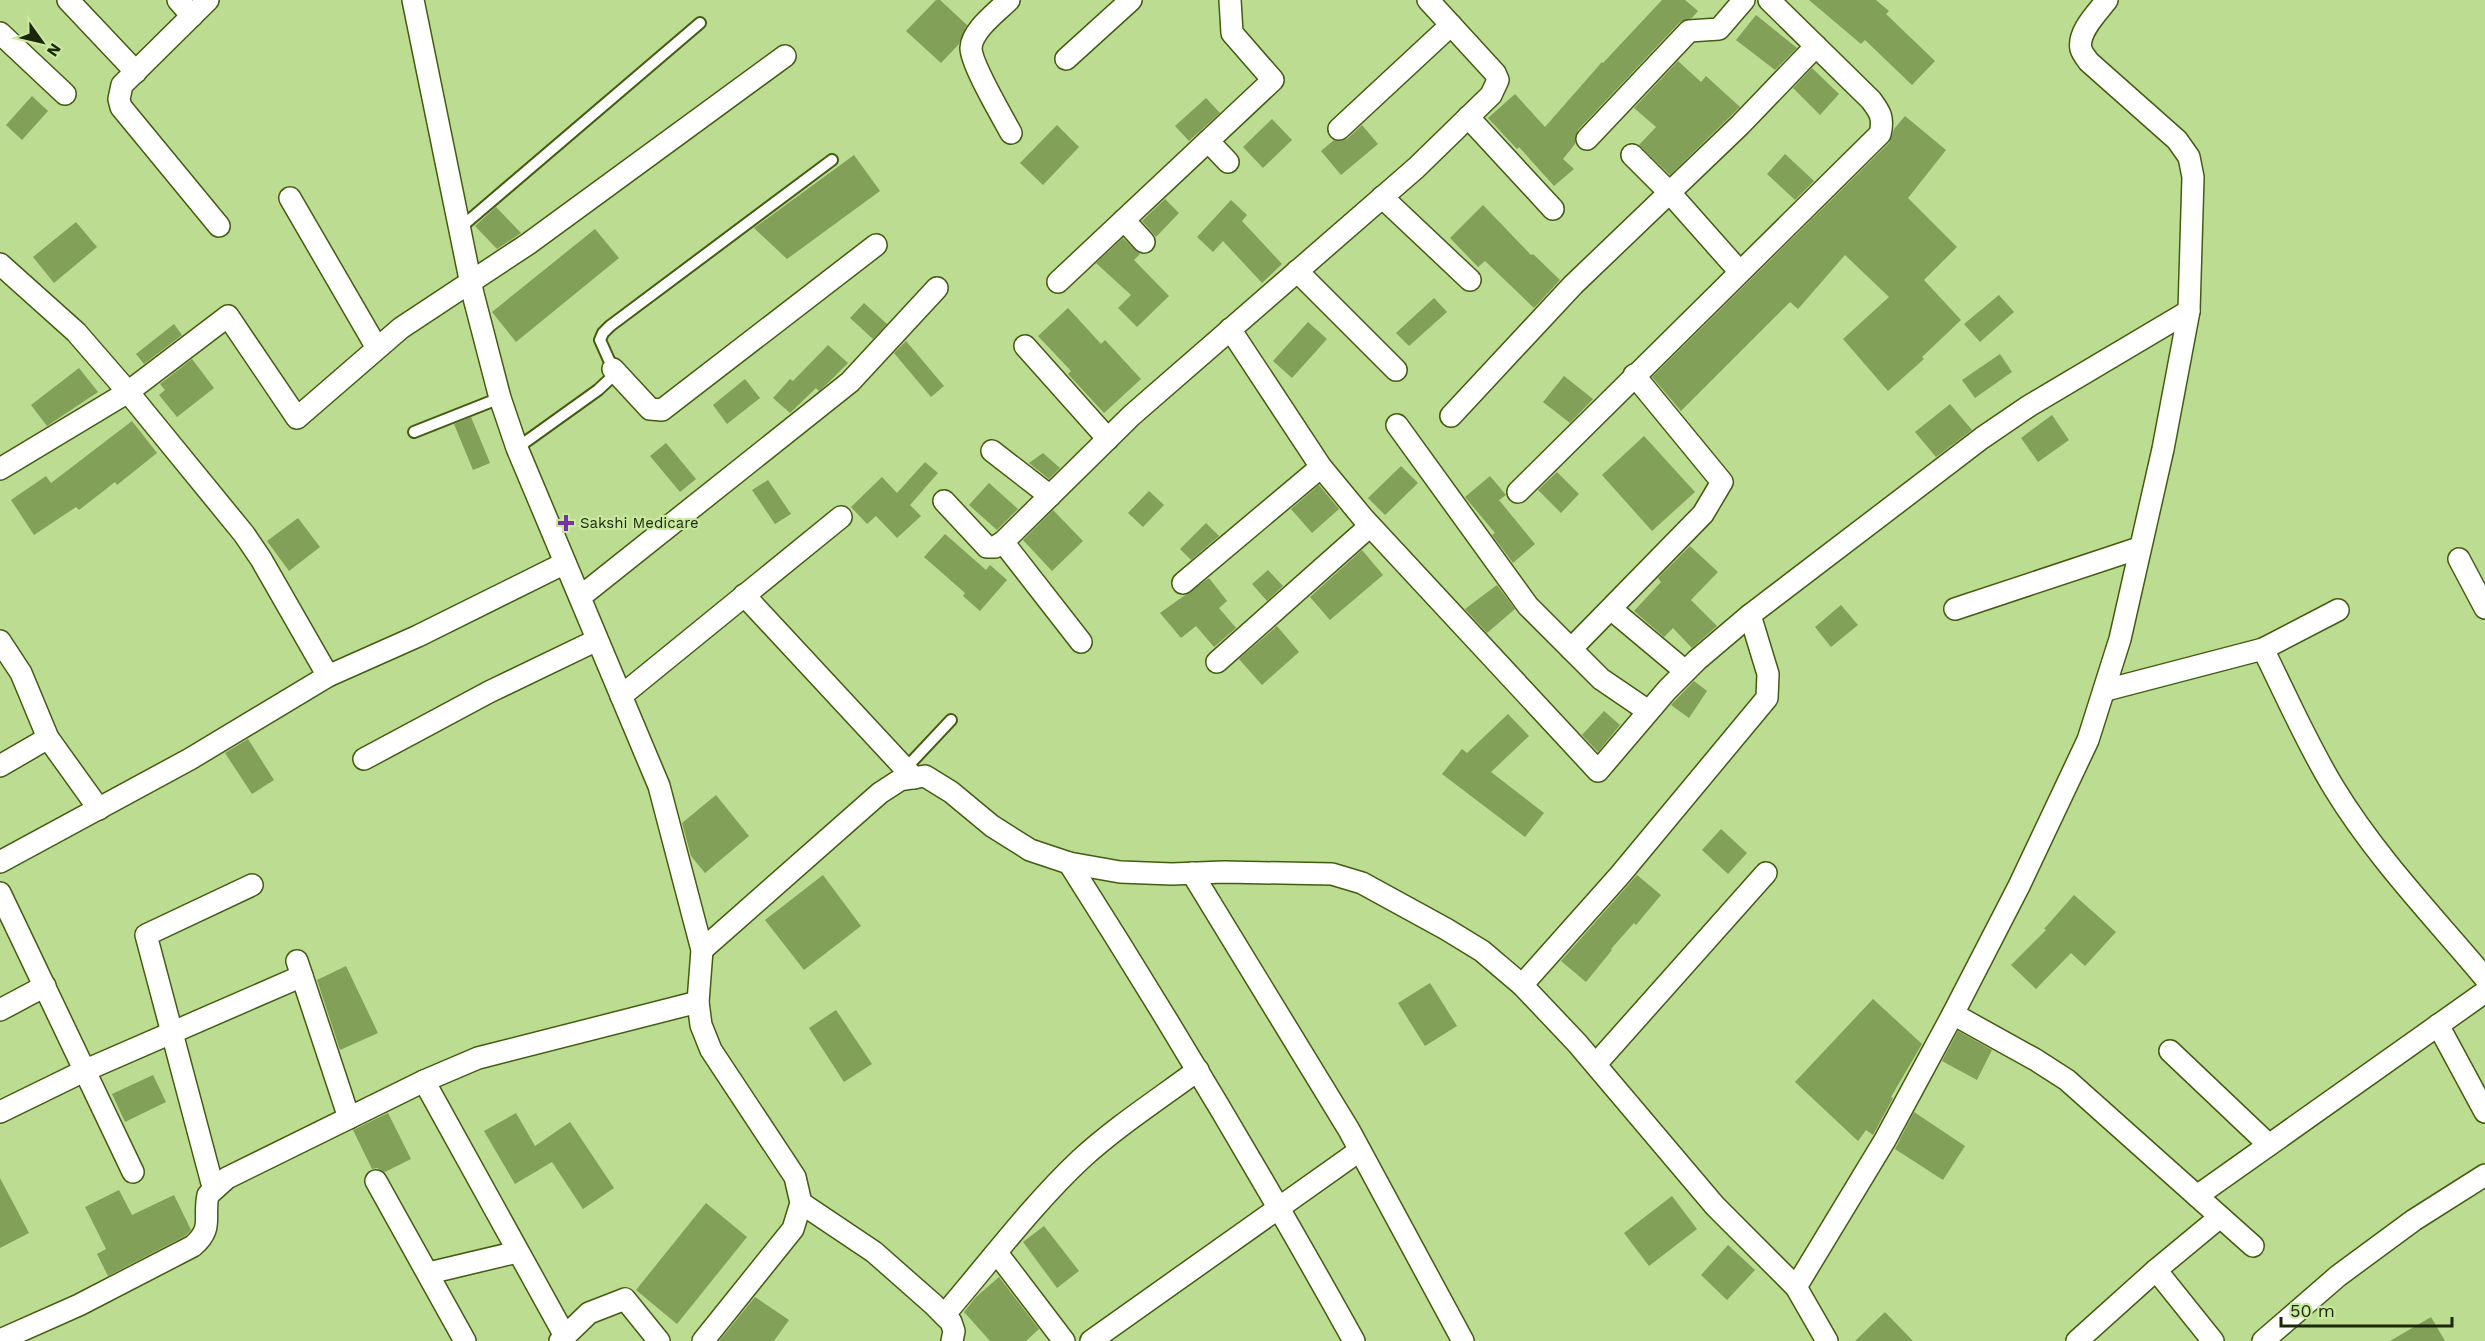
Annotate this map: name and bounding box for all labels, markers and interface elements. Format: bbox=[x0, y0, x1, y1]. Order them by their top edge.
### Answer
north arrow bbox=[12, 12, 72, 72]
text: N bbox=[43, 40, 65, 60]
marker: Sakshi Medicare bbox=[557, 514, 575, 532]
place label: Sakshi Medicare bbox=[580, 514, 699, 532]
scale bar bbox=[2281, 1290, 2452, 1328]
text: 50 m bbox=[2290, 1300, 2335, 1321]

